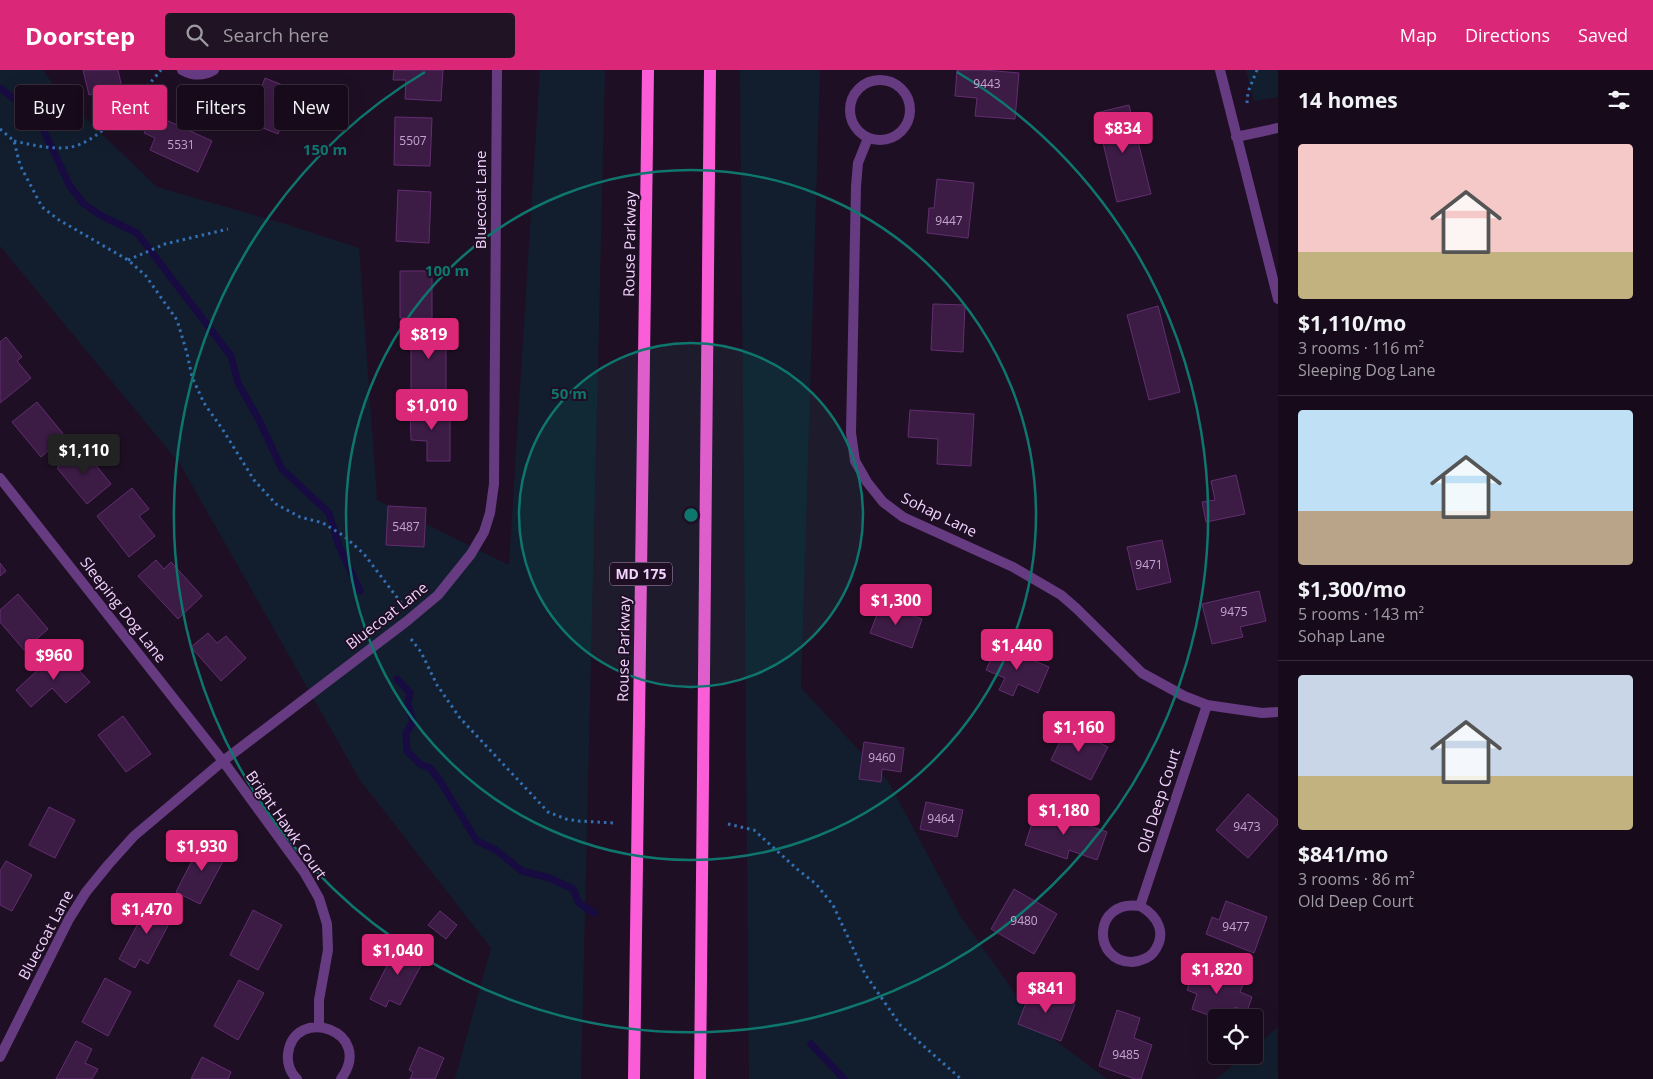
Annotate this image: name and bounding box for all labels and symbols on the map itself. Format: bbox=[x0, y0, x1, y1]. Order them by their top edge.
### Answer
house number: 9443 bbox=[973, 75, 1001, 92]
pin: $834 bbox=[1093, 112, 1153, 154]
house number: 5507 bbox=[399, 132, 427, 149]
house number: 5531 bbox=[167, 136, 195, 153]
text: 150 m bbox=[303, 139, 347, 159]
street label: Bluecoat Lane bbox=[470, 151, 490, 249]
street label: Rouse Parkway bbox=[618, 190, 640, 297]
house number: 9447 bbox=[935, 212, 963, 229]
text: 100 m bbox=[425, 260, 469, 280]
pin: $819 bbox=[399, 318, 459, 360]
text: 50 m bbox=[551, 383, 587, 403]
pin: $1,010 bbox=[391, 388, 473, 431]
pin: $1,110 bbox=[43, 434, 125, 476]
street label: Sohap Lane bbox=[898, 487, 981, 541]
centre of rings bbox=[682, 506, 700, 524]
house number: 5487 bbox=[392, 518, 420, 535]
street label: Sleeping Dog Lane bbox=[76, 552, 171, 666]
house number: 9471 bbox=[1135, 556, 1163, 573]
road number: MD 175 bbox=[610, 562, 672, 586]
street label: Bluecoat Lane bbox=[341, 577, 431, 653]
pin: $1,300 bbox=[855, 584, 937, 626]
street label: Rouse Parkway bbox=[612, 595, 634, 702]
house number: 9475 bbox=[1220, 603, 1248, 620]
pin: $1,440 bbox=[976, 628, 1058, 671]
pin: $960 bbox=[24, 638, 84, 681]
pin: $1,160 bbox=[1038, 710, 1120, 753]
street label: Old Deep Court bbox=[1132, 746, 1184, 855]
house number: 9460 bbox=[868, 749, 896, 766]
street label: Bright Hawk Court bbox=[242, 766, 332, 883]
pin: $1,180 bbox=[1023, 794, 1105, 836]
house number: 9464 bbox=[927, 810, 955, 827]
house number: 9473 bbox=[1233, 818, 1261, 835]
pin: $1,930 bbox=[161, 830, 243, 872]
street label: Bluecoat Lane bbox=[13, 886, 77, 983]
pin: $1,470 bbox=[106, 892, 188, 935]
house number: 9480 bbox=[1010, 912, 1038, 929]
house number: 9477 bbox=[1222, 918, 1250, 935]
pin: $1,040 bbox=[357, 934, 439, 976]
pin: $1,820 bbox=[1176, 952, 1258, 995]
pin: $841 bbox=[1016, 972, 1076, 1014]
house number: 9485 bbox=[1112, 1046, 1140, 1063]

